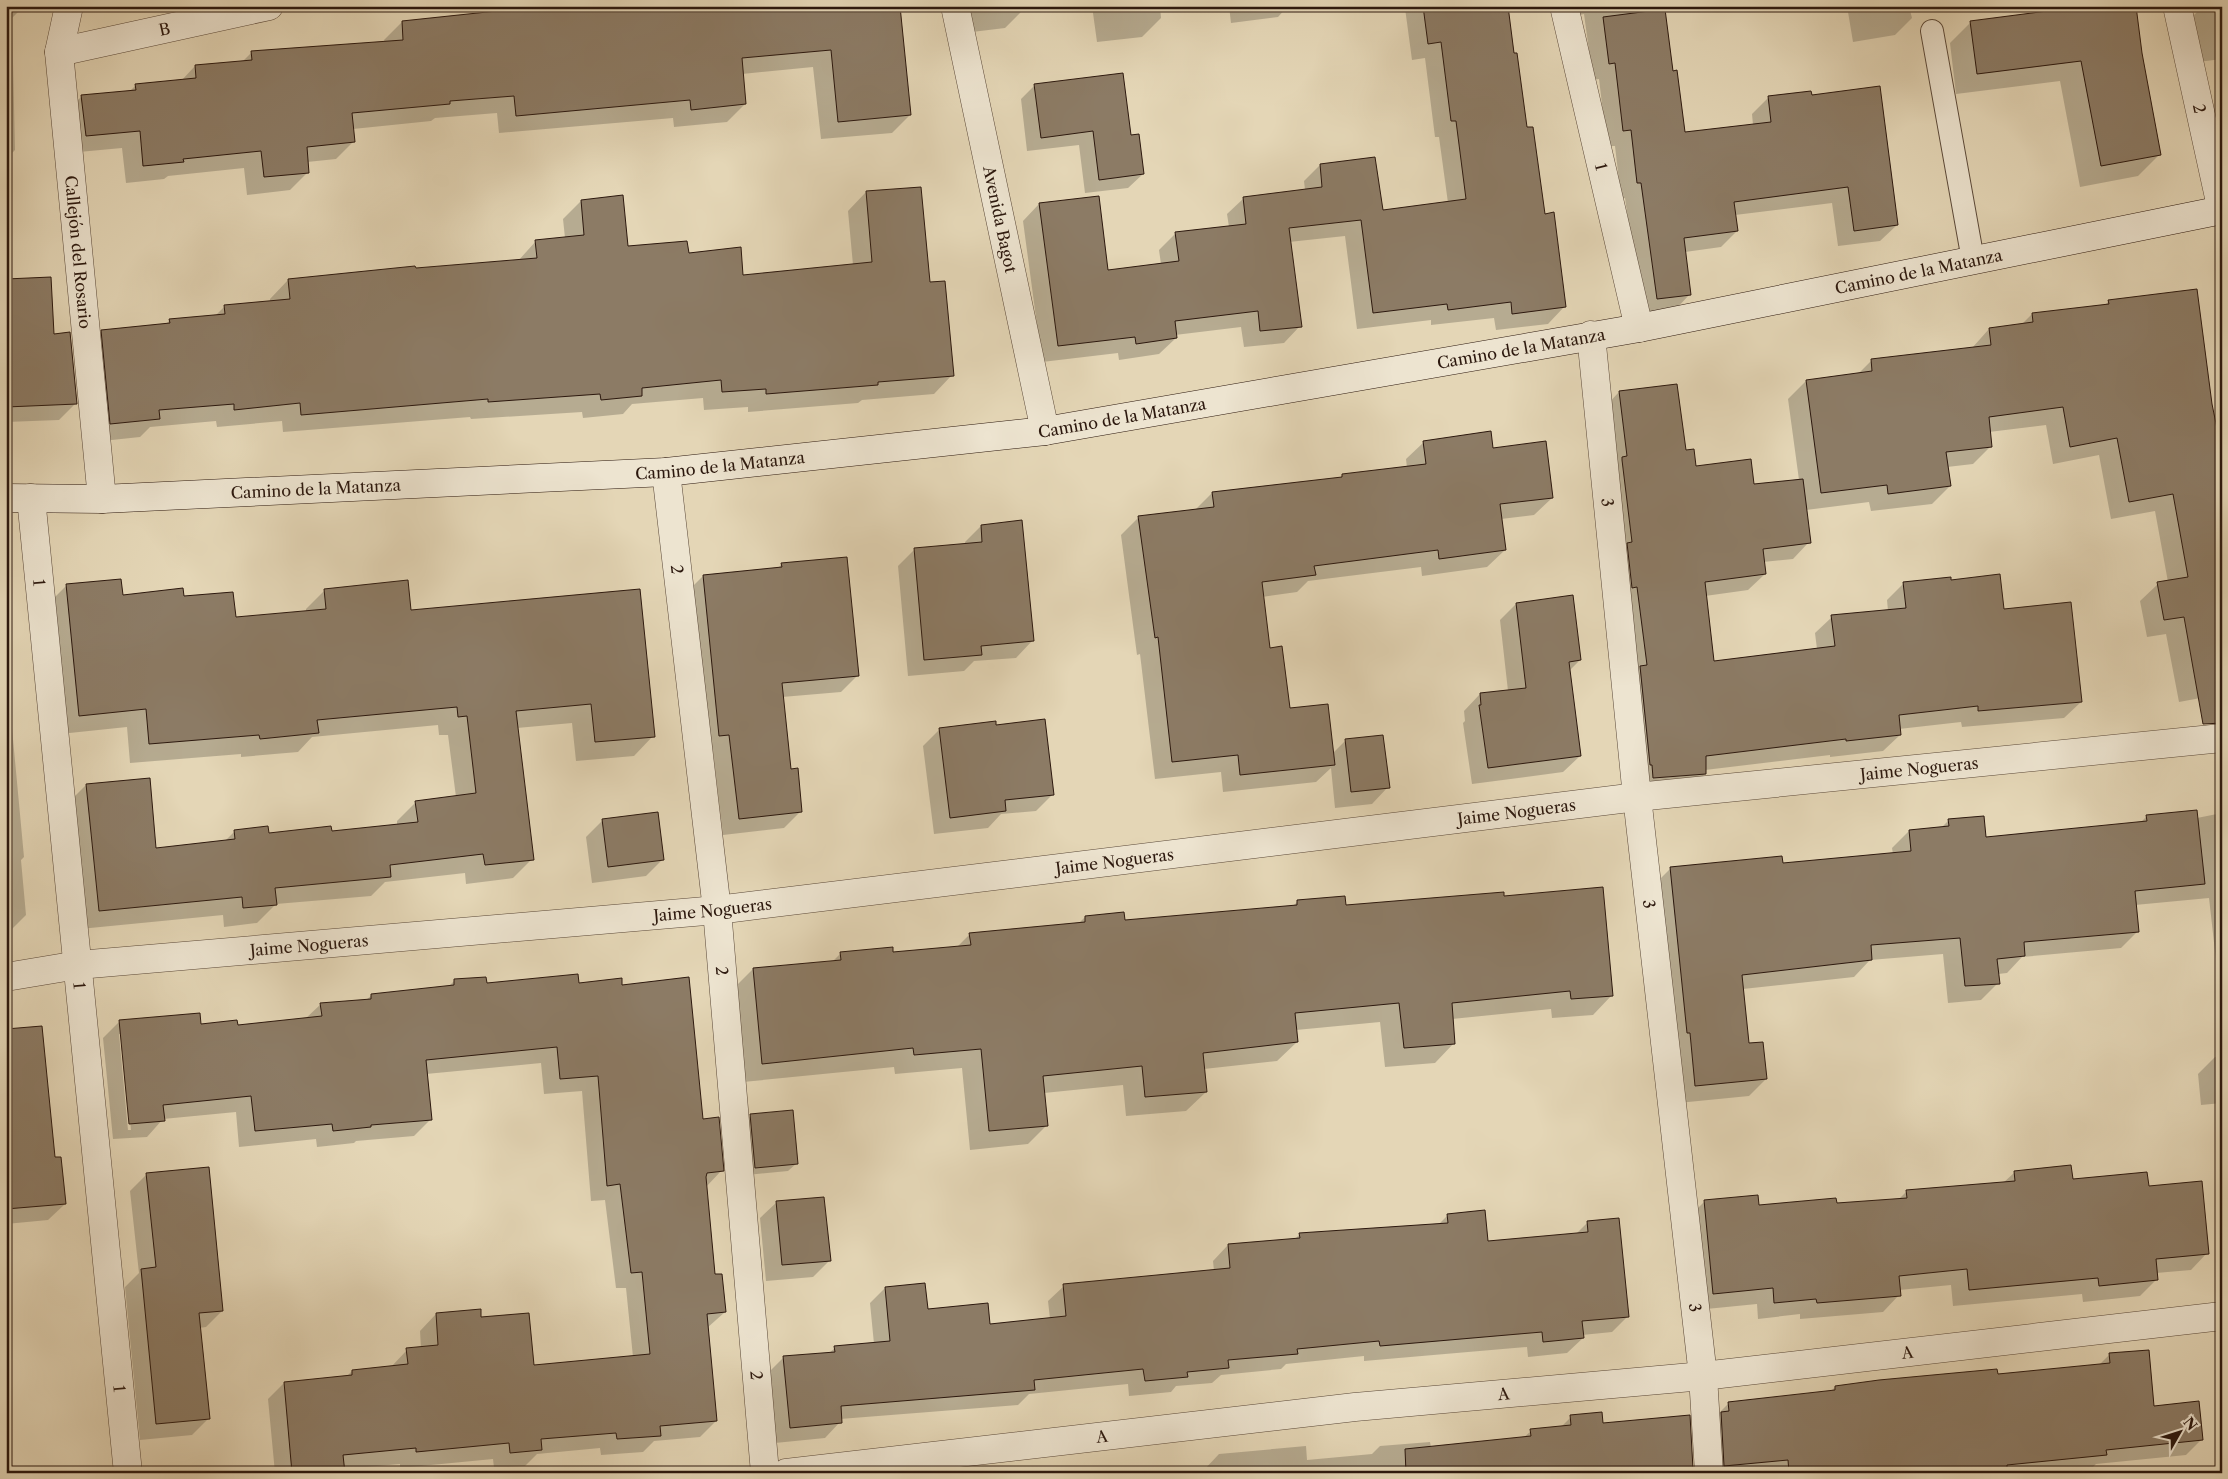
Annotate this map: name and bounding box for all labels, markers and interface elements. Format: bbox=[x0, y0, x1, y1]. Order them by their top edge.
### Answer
street label: B bbox=[157, 18, 172, 40]
street label: 2 bbox=[2189, 102, 2210, 115]
street label: 1 bbox=[1591, 161, 1612, 173]
street label: Avenida Bagot bbox=[979, 163, 1021, 275]
street label: Callejón del Rosario bbox=[61, 174, 96, 330]
street label: Camino de la Matanza bbox=[1833, 245, 2005, 298]
street label: Camino de la Matanza bbox=[1435, 324, 1607, 373]
street label: Camino de la Matanza bbox=[1037, 393, 1208, 442]
street label: Camino de la Matanza bbox=[635, 447, 806, 483]
street label: Camino de la Matanza bbox=[230, 475, 402, 503]
street label: 3 bbox=[1597, 497, 1618, 508]
street label: 2 bbox=[667, 564, 688, 575]
street label: 1 bbox=[29, 578, 50, 587]
street label: Jaime Nogueras bbox=[1856, 753, 1979, 785]
street label: Jaime Nogueras bbox=[1453, 795, 1577, 829]
street label: Jaime Nogueras bbox=[1051, 844, 1175, 879]
street label: Jaime Nogueras bbox=[650, 893, 773, 926]
street label: 3 bbox=[1639, 899, 1660, 910]
street label: Jaime Nogueras bbox=[246, 930, 369, 960]
street label: 2 bbox=[712, 965, 733, 976]
street label: 1 bbox=[69, 981, 90, 990]
street label: 3 bbox=[1685, 1302, 1706, 1313]
street label: A bbox=[1899, 1342, 1916, 1363]
street label: 2 bbox=[746, 1370, 767, 1381]
street label: A bbox=[1496, 1383, 1512, 1404]
street label: 1 bbox=[109, 1384, 130, 1393]
north arrow bbox=[2156, 1406, 2206, 1456]
text: N bbox=[2179, 1413, 2201, 1434]
street label: A bbox=[1094, 1426, 1110, 1447]

